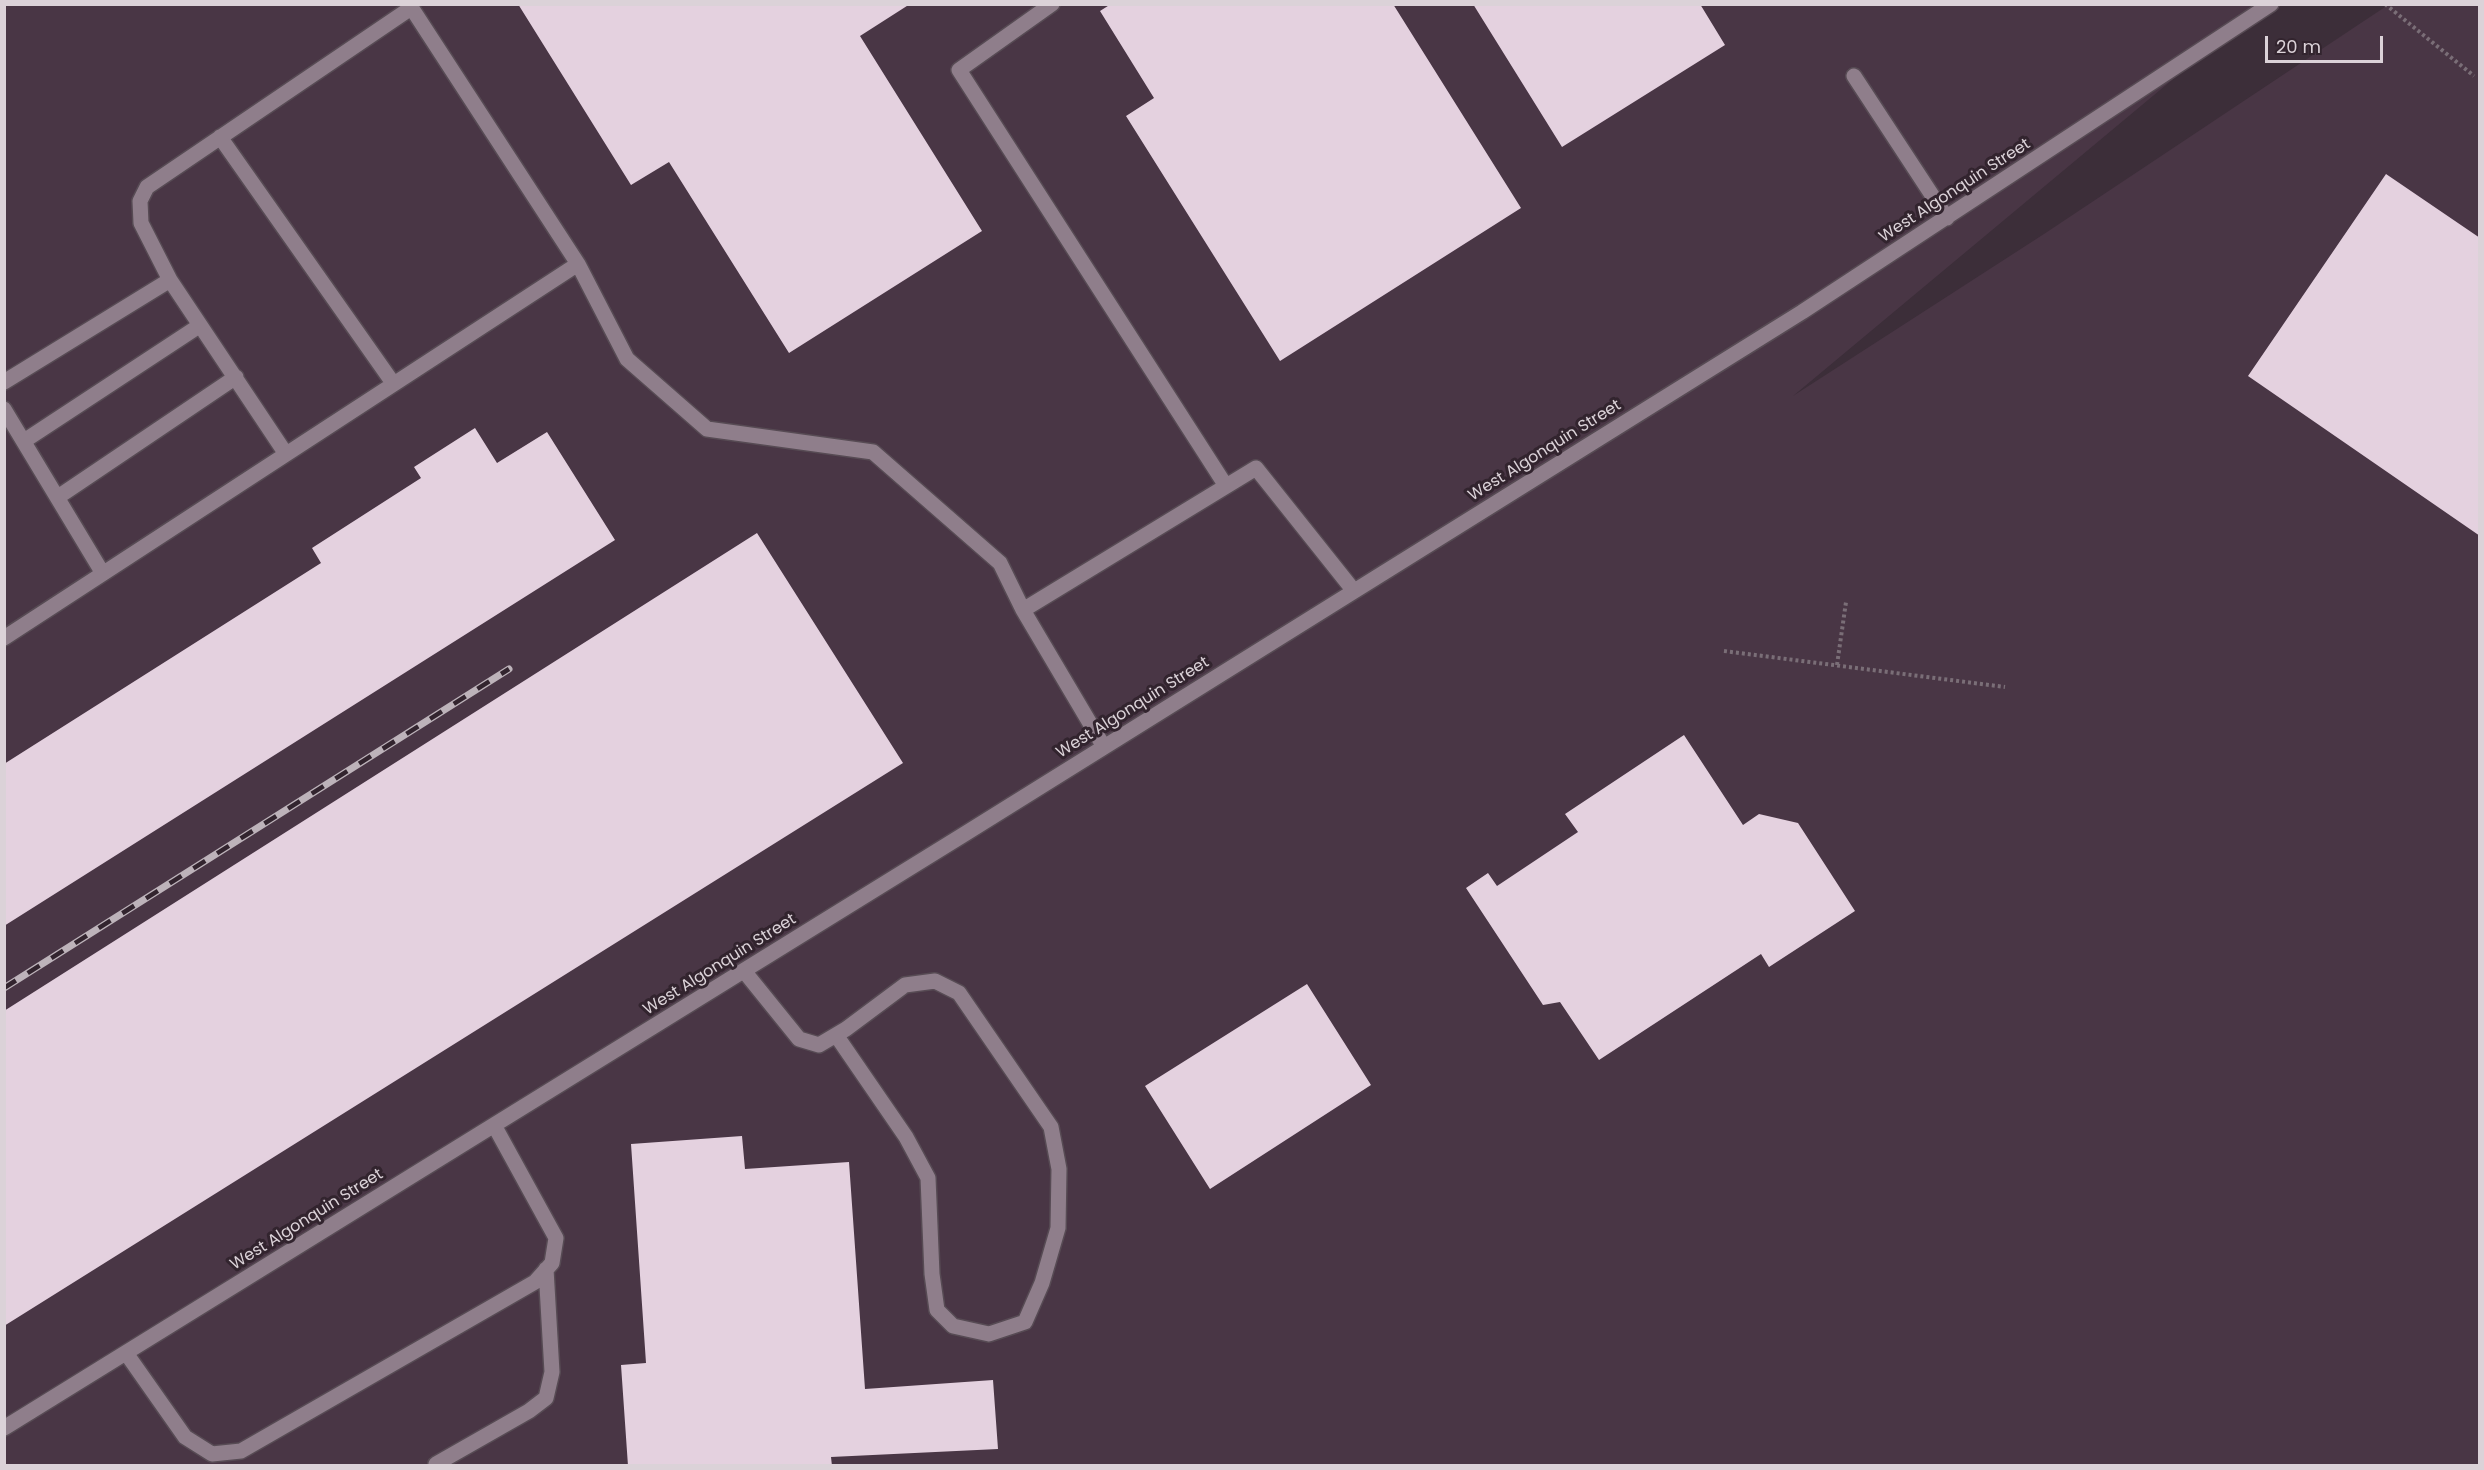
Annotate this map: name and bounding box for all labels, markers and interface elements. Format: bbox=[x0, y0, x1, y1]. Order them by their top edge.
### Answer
scale bar bbox=[2268, 24, 2386, 62]
text: 20 m bbox=[2276, 34, 2321, 59]
street label: West Algonquin Street bbox=[1876, 135, 2034, 247]
street label: West Algonquin Street bbox=[1465, 396, 1625, 506]
street label: West Algonquin Street bbox=[1053, 653, 1213, 763]
street label: West Algonquin Street bbox=[640, 910, 800, 1020]
street label: West Algonquin Street bbox=[227, 1165, 387, 1275]

